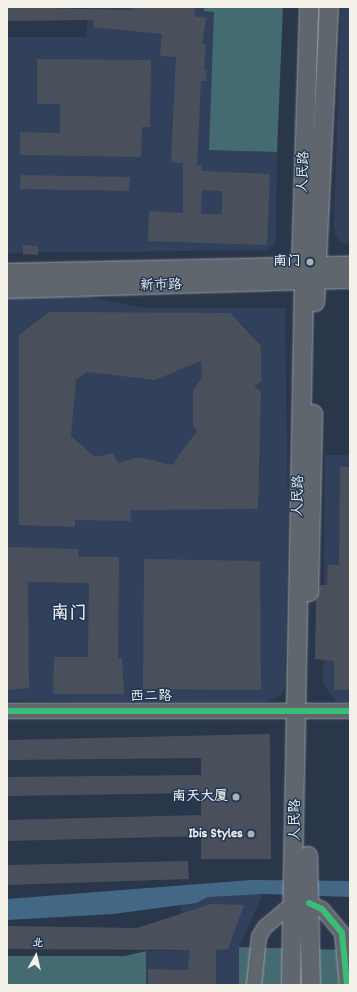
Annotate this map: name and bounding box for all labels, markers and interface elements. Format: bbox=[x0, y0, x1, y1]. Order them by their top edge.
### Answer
street label: 人民路 bbox=[295, 151, 313, 193]
place label: 南门 bbox=[273, 254, 301, 270]
marker: 南门 bbox=[304, 256, 316, 268]
street label: 新市路 bbox=[140, 277, 182, 295]
street label: 人民路 bbox=[290, 475, 308, 517]
district label: 南门 bbox=[51, 604, 87, 626]
street label: 西二路 bbox=[130, 689, 172, 705]
place label: 南天大厦 bbox=[172, 789, 228, 805]
marker: 南天大厦 bbox=[231, 792, 241, 802]
street label: 人民路 bbox=[288, 799, 304, 841]
place label: Ibis Styles bbox=[189, 826, 243, 842]
marker: Ibis Styles bbox=[246, 829, 256, 839]
text: 北 bbox=[31, 935, 44, 953]
north arrow bbox=[16, 936, 56, 976]

